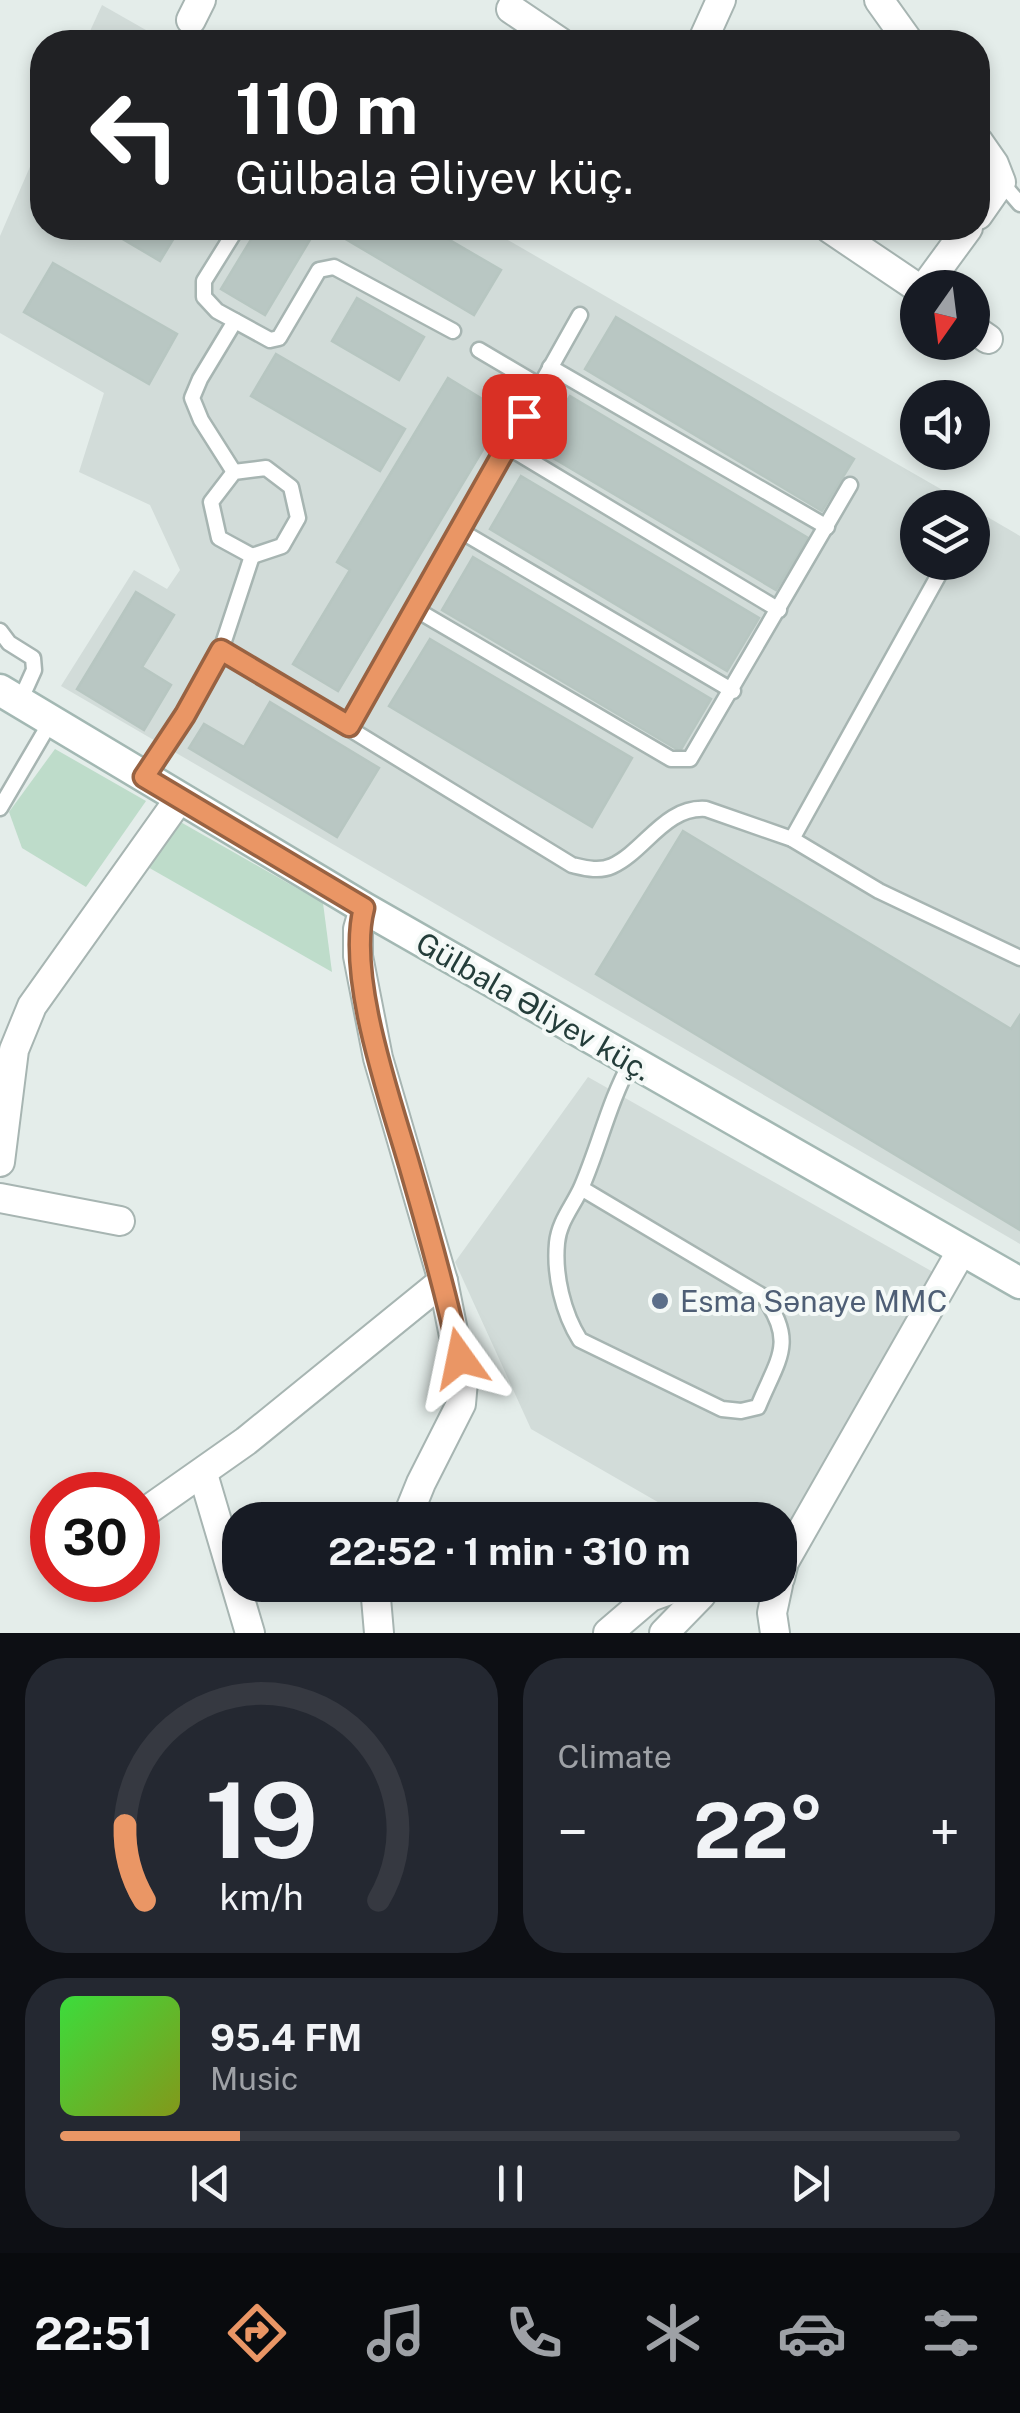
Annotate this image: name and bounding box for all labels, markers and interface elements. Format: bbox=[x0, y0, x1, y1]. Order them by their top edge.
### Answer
text: 110 m bbox=[235, 67, 419, 150]
icon: left bbox=[70, 70, 200, 200]
text: Gülbala Əliyev küç. bbox=[235, 151, 633, 204]
north arrow bbox=[900, 270, 990, 360]
map controls bbox=[900, 270, 990, 580]
pin bbox=[482, 374, 567, 459]
button: sound bbox=[900, 380, 990, 470]
icon: arrive bbox=[497, 389, 552, 444]
button: layers bbox=[900, 490, 990, 580]
street label: Gülbala Əliyev küç. bbox=[410, 924, 658, 1088]
place label: Esma Sənaye MMC bbox=[680, 1283, 947, 1319]
marker: Esma Sənaye MMC bbox=[649, 1290, 671, 1312]
position arrow bbox=[408, 1306, 512, 1410]
speed limit sign: 30 bbox=[30, 1472, 160, 1602]
text: 22:52 · 1 min · 310 m bbox=[328, 1529, 691, 1574]
text: Climate bbox=[558, 1738, 672, 1775]
text: 19 bbox=[205, 1759, 318, 1881]
text: 22° bbox=[693, 1787, 824, 1875]
text: − bbox=[558, 1800, 588, 1864]
text: + bbox=[930, 1800, 960, 1864]
text: km/h bbox=[219, 1876, 303, 1918]
text: 95.4 FM bbox=[210, 2015, 363, 2060]
text: Music bbox=[210, 2060, 298, 2097]
icon: previous bbox=[183, 2156, 238, 2211]
icon: pause bbox=[483, 2156, 538, 2211]
icon: next bbox=[783, 2156, 838, 2211]
icon: directions bbox=[222, 2298, 292, 2368]
icon: music bbox=[361, 2298, 431, 2368]
icon: phone bbox=[499, 2298, 569, 2368]
icon: climate bbox=[638, 2298, 708, 2368]
icon: car bbox=[777, 2298, 847, 2368]
icon: filters bbox=[916, 2298, 986, 2368]
text: 22:51 bbox=[34, 2307, 153, 2360]

